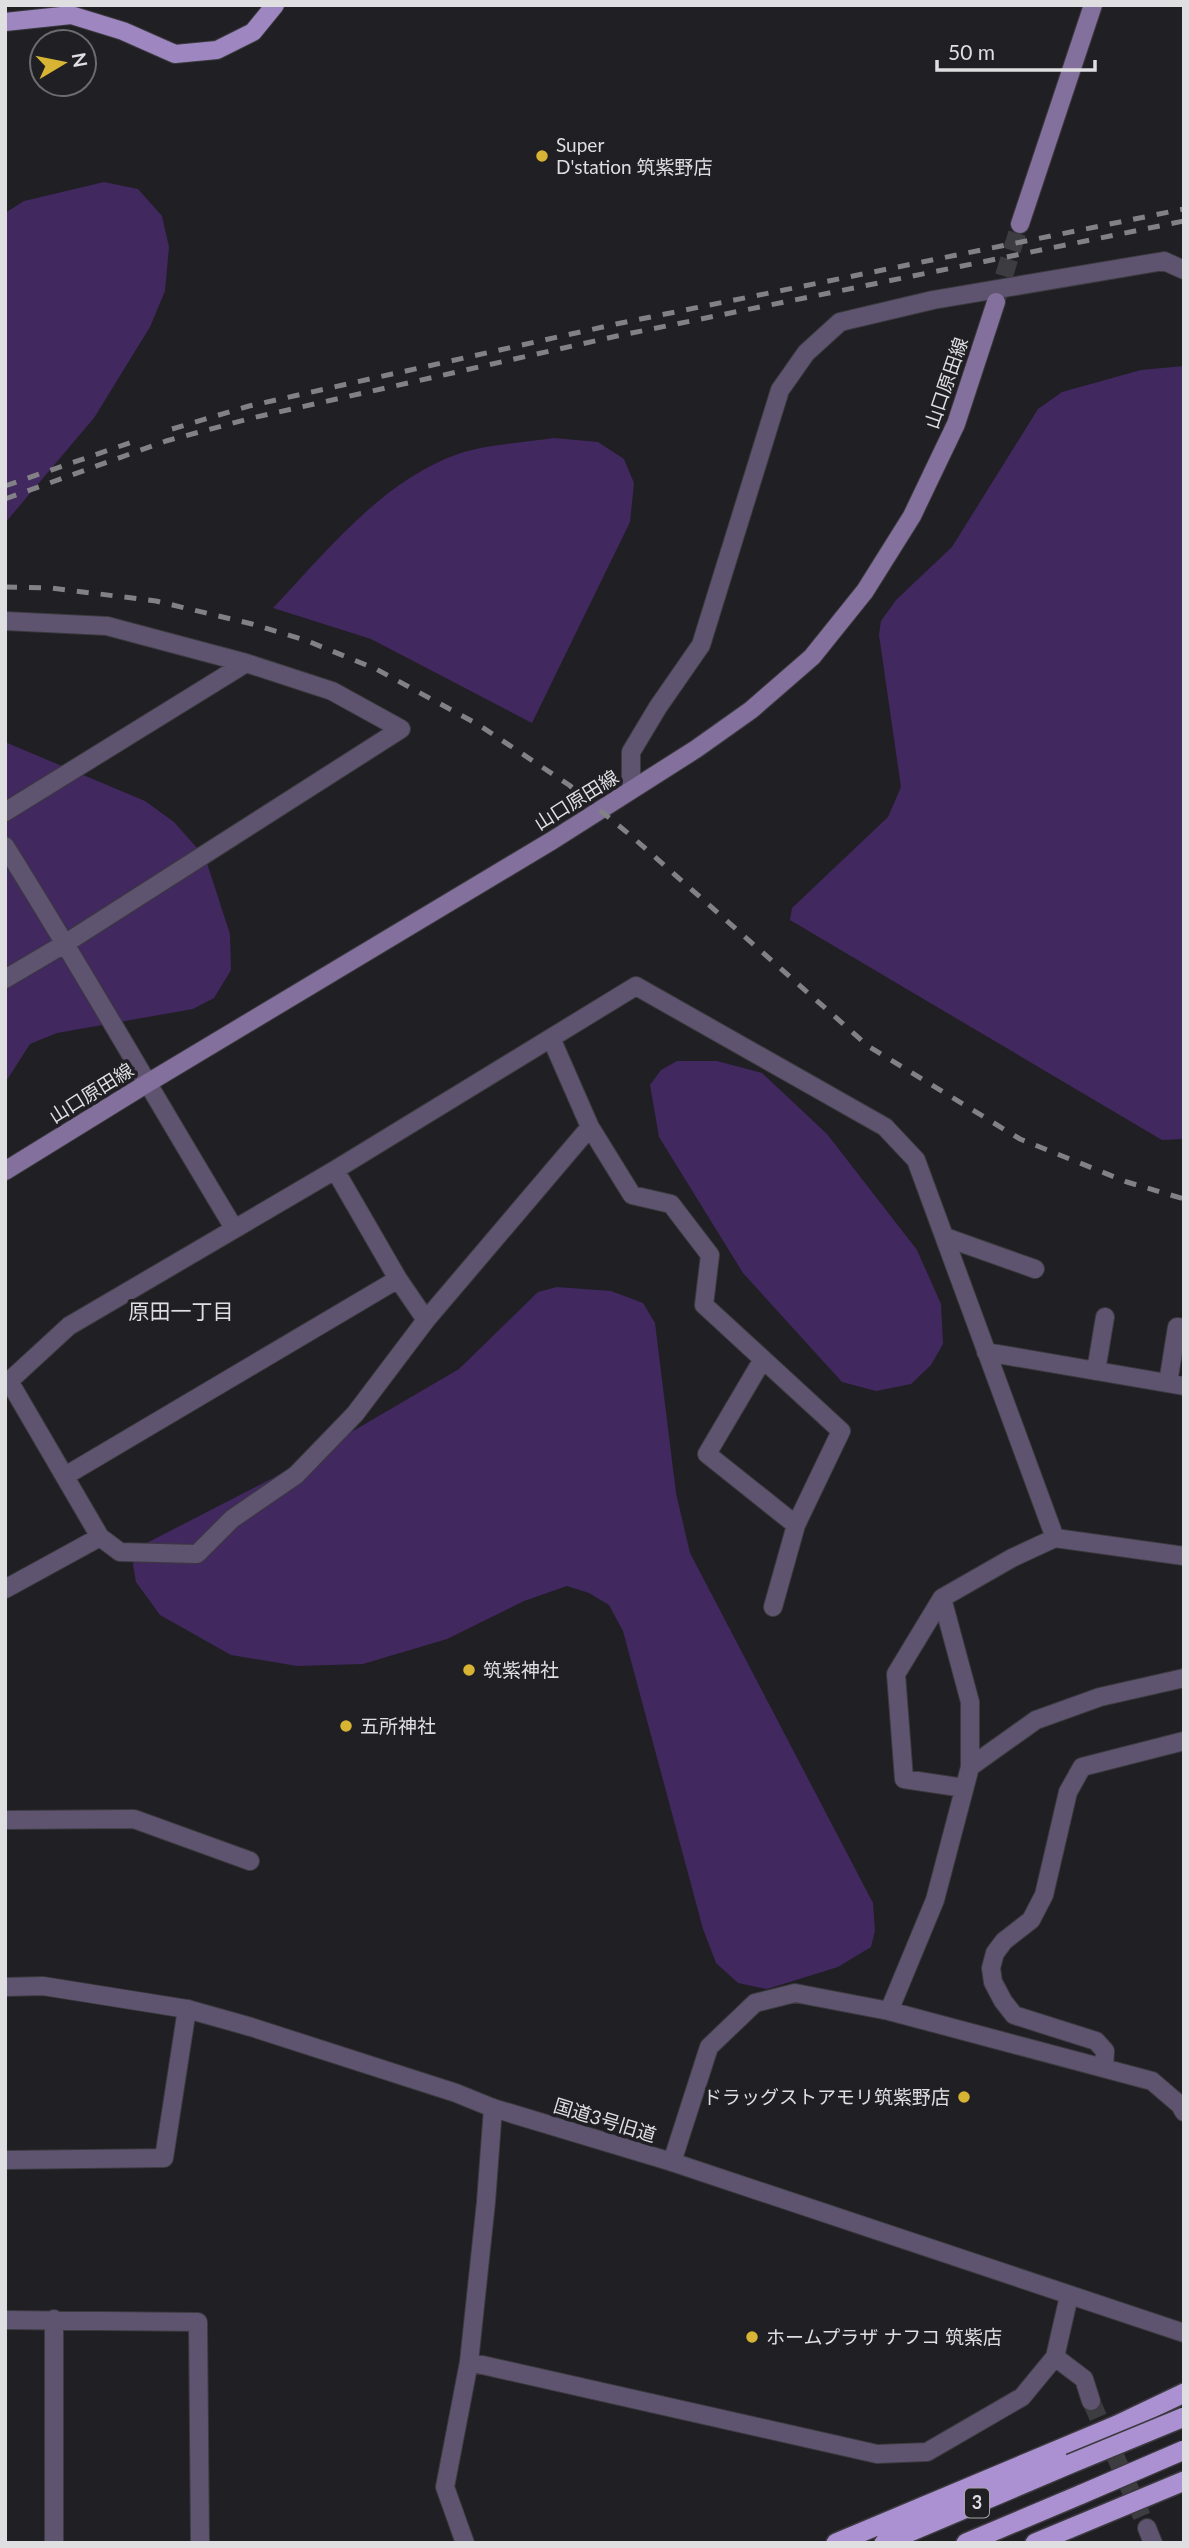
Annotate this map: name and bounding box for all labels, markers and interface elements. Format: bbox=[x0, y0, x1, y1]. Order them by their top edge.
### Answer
north arrow bbox=[28, 28, 98, 98]
scale bar bbox=[937, 28, 1094, 72]
text: 50 m bbox=[948, 39, 995, 64]
text: N bbox=[68, 51, 93, 69]
place label: Super D'station 筑紫野店 bbox=[556, 133, 712, 178]
marker: Super D'station 筑紫野店 bbox=[534, 148, 550, 164]
street label: 山口原田線 bbox=[919, 334, 972, 432]
street label: 山口原田線 bbox=[529, 765, 622, 835]
street label: 山口原田線 bbox=[44, 1058, 137, 1128]
district label: 原田一丁目 bbox=[129, 1298, 234, 1323]
place label: 筑紫神社 bbox=[483, 1658, 559, 1681]
marker: 筑紫神社 bbox=[461, 1662, 477, 1678]
place label: 五所神社 bbox=[360, 1714, 436, 1737]
marker: 五所神社 bbox=[338, 1718, 354, 1734]
place label: ドラッグストアモリ筑紫野店 bbox=[703, 2085, 950, 2108]
marker: ドラッグストアモリ筑紫野店 bbox=[956, 2089, 972, 2105]
street label: 国道3号旧道 bbox=[551, 2093, 659, 2146]
place label: ホームプラザ ナフコ 筑紫店 bbox=[766, 2325, 1002, 2348]
marker: ホームプラザ ナフコ 筑紫店 bbox=[744, 2329, 760, 2345]
road number: 3 bbox=[965, 2488, 989, 2518]

